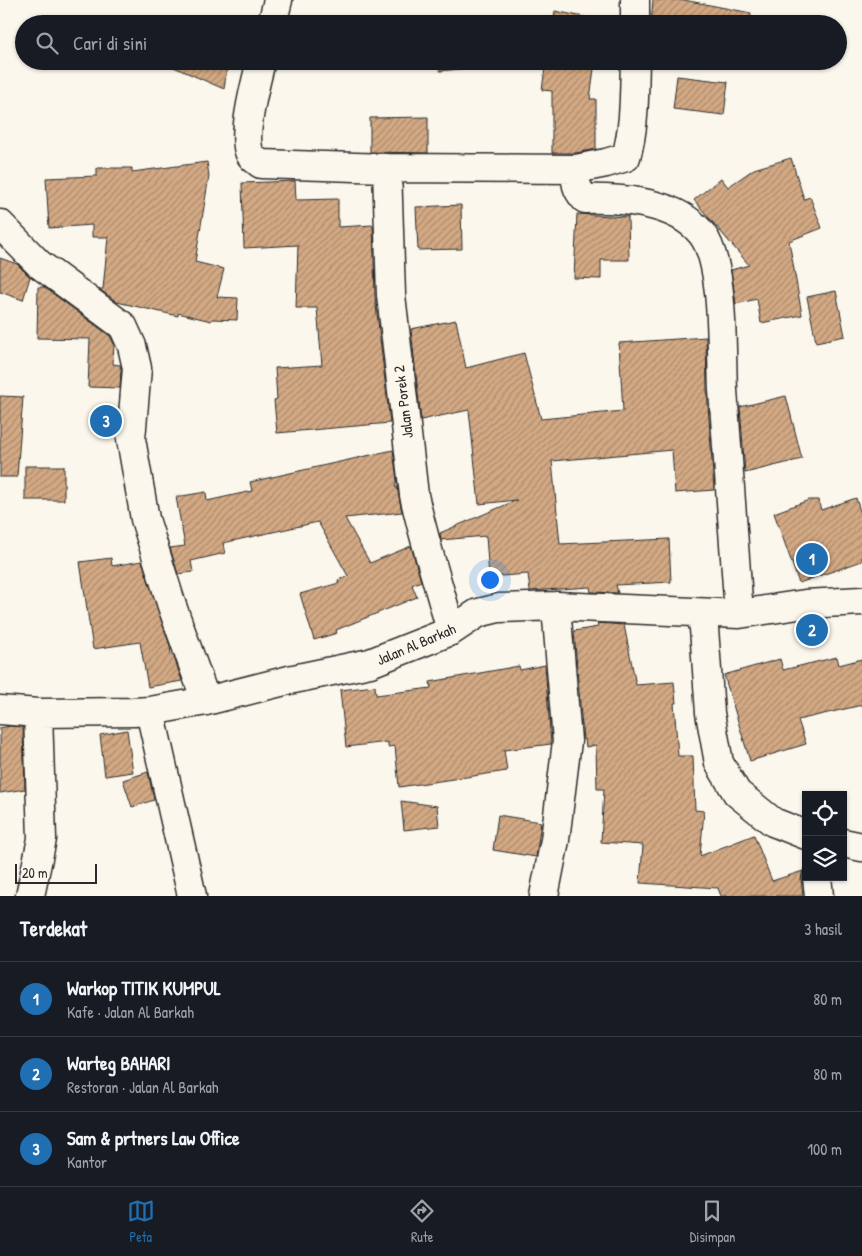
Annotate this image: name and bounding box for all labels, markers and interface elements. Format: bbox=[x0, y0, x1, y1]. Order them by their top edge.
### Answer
search box bbox=[15, 15, 847, 70]
icon: search bbox=[33, 29, 61, 57]
text: Cari di sini bbox=[73, 30, 147, 56]
street label: Jalan Porek 2 bbox=[388, 364, 418, 440]
pin: 3 bbox=[90, 402, 122, 440]
pin: 1 bbox=[796, 540, 828, 578]
your location bbox=[477, 567, 503, 593]
pin: 2 bbox=[796, 611, 828, 649]
street label: Jalan Al Barkah bbox=[373, 618, 459, 670]
map controls bbox=[802, 791, 847, 881]
button: locate bbox=[802, 791, 847, 836]
button: layers bbox=[802, 836, 847, 881]
scale bar bbox=[15, 861, 98, 884]
text: 20 m bbox=[22, 863, 48, 882]
text: Terdekat bbox=[20, 914, 87, 943]
text: 3 hasil bbox=[804, 918, 842, 940]
text: Warkop TITIK KUMPUL bbox=[67, 975, 221, 1001]
text: 1 bbox=[33, 988, 39, 1010]
text: 80 m bbox=[813, 988, 842, 1010]
text: Kafe · Jalan Al Barkah bbox=[67, 1001, 194, 1023]
text: Warteg BAHARI bbox=[67, 1050, 171, 1076]
text: 2 bbox=[32, 1063, 40, 1085]
text: 80 m bbox=[813, 1063, 842, 1085]
text: Restoran · Jalan Al Barkah bbox=[67, 1076, 219, 1098]
text: Sam & prtners Law Office bbox=[67, 1125, 239, 1151]
text: 3 bbox=[32, 1138, 40, 1160]
text: 100 m bbox=[807, 1138, 842, 1160]
text: Kantor bbox=[67, 1151, 107, 1173]
tab: Peta bbox=[127, 1197, 155, 1246]
tab: Rute bbox=[408, 1197, 436, 1246]
tab: Disimpan bbox=[690, 1197, 735, 1246]

